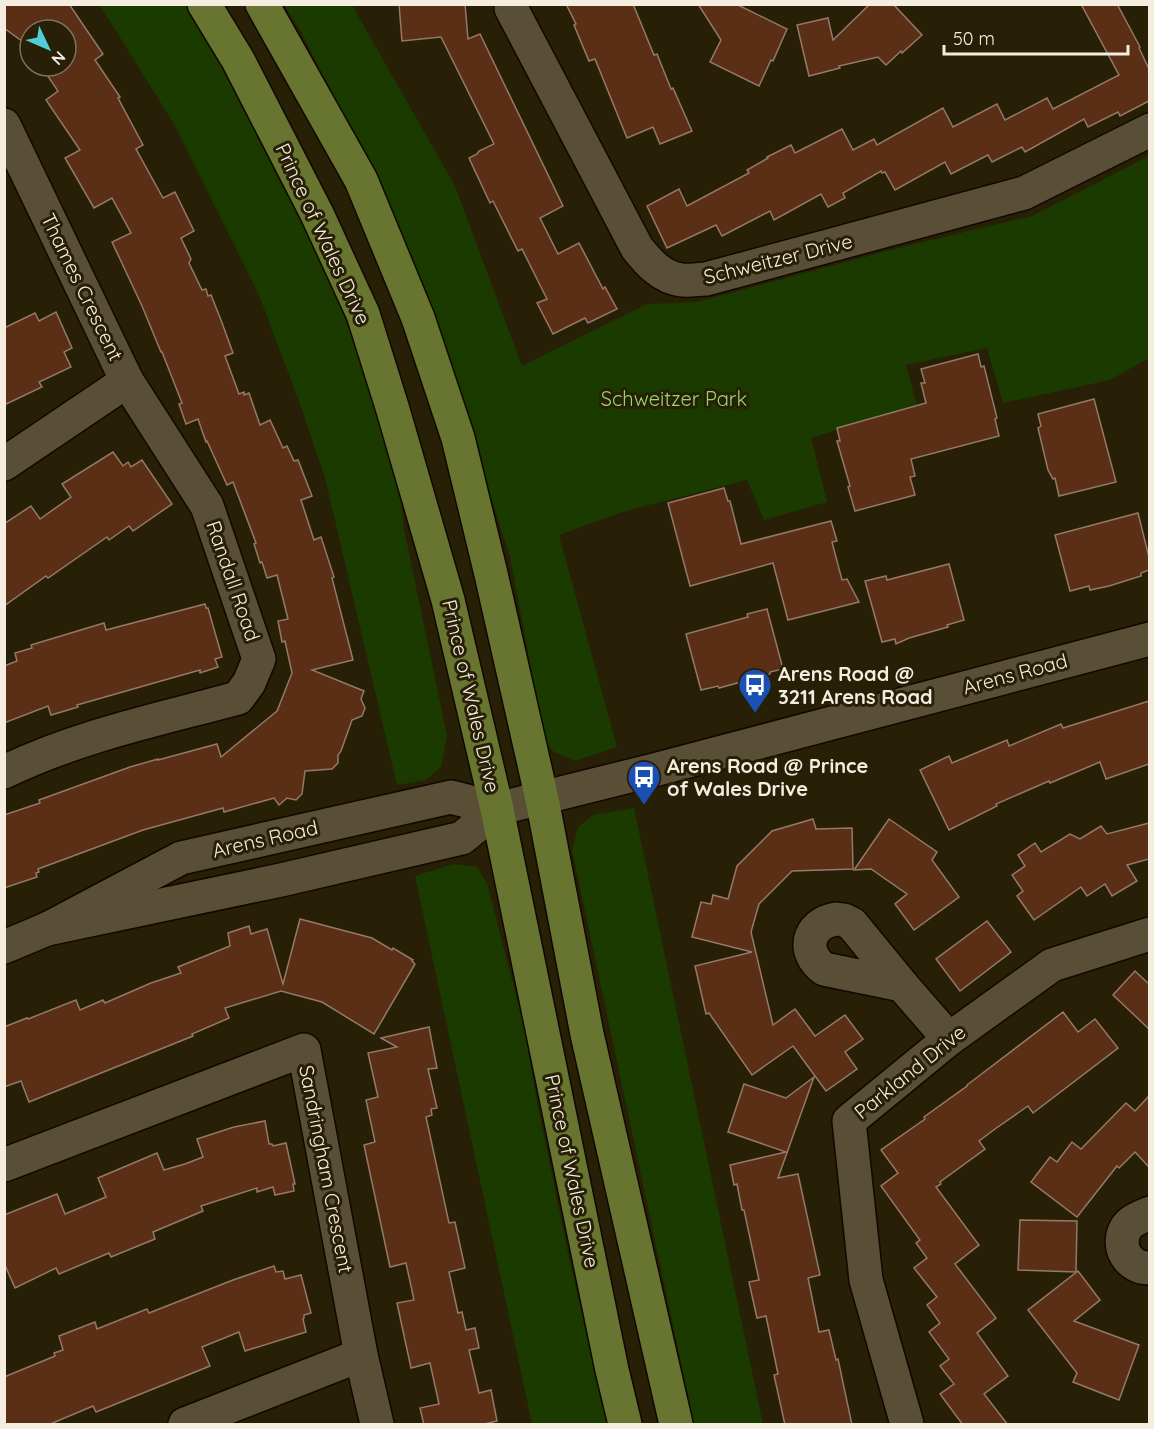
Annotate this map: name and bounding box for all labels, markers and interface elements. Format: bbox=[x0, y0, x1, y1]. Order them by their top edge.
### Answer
north arrow bbox=[18, 18, 78, 78]
scale bar bbox=[944, 18, 1128, 56]
text: 50 m bbox=[953, 27, 995, 50]
text: N bbox=[48, 47, 70, 70]
street label: Prince of Wales Drive bbox=[270, 139, 376, 328]
street label: Thames Crescent bbox=[36, 209, 129, 365]
street label: Schweitzer Drive bbox=[701, 228, 855, 289]
park label: Schweitzer Park bbox=[601, 386, 747, 411]
street label: Randall Road bbox=[201, 517, 266, 644]
street label: Prince of Wales Drive bbox=[437, 597, 506, 795]
street label: Arens Road bbox=[960, 648, 1070, 700]
place label: Arens Road @ 3211 Arens Road bbox=[778, 661, 933, 709]
bus stop icon: Arens Road @ 3211 Arens Road bbox=[737, 667, 773, 714]
place label: Arens Road @ Prince of Wales Drive bbox=[667, 753, 868, 801]
bus stop icon: Arens Road @ Prince of Wales Drive bbox=[626, 759, 662, 806]
street label: Arens Road bbox=[210, 814, 320, 863]
street label: Parkland Drive bbox=[849, 1019, 970, 1124]
street label: Sandringham Crescent bbox=[294, 1063, 359, 1275]
street label: Prince of Wales Drive bbox=[540, 1072, 605, 1270]

